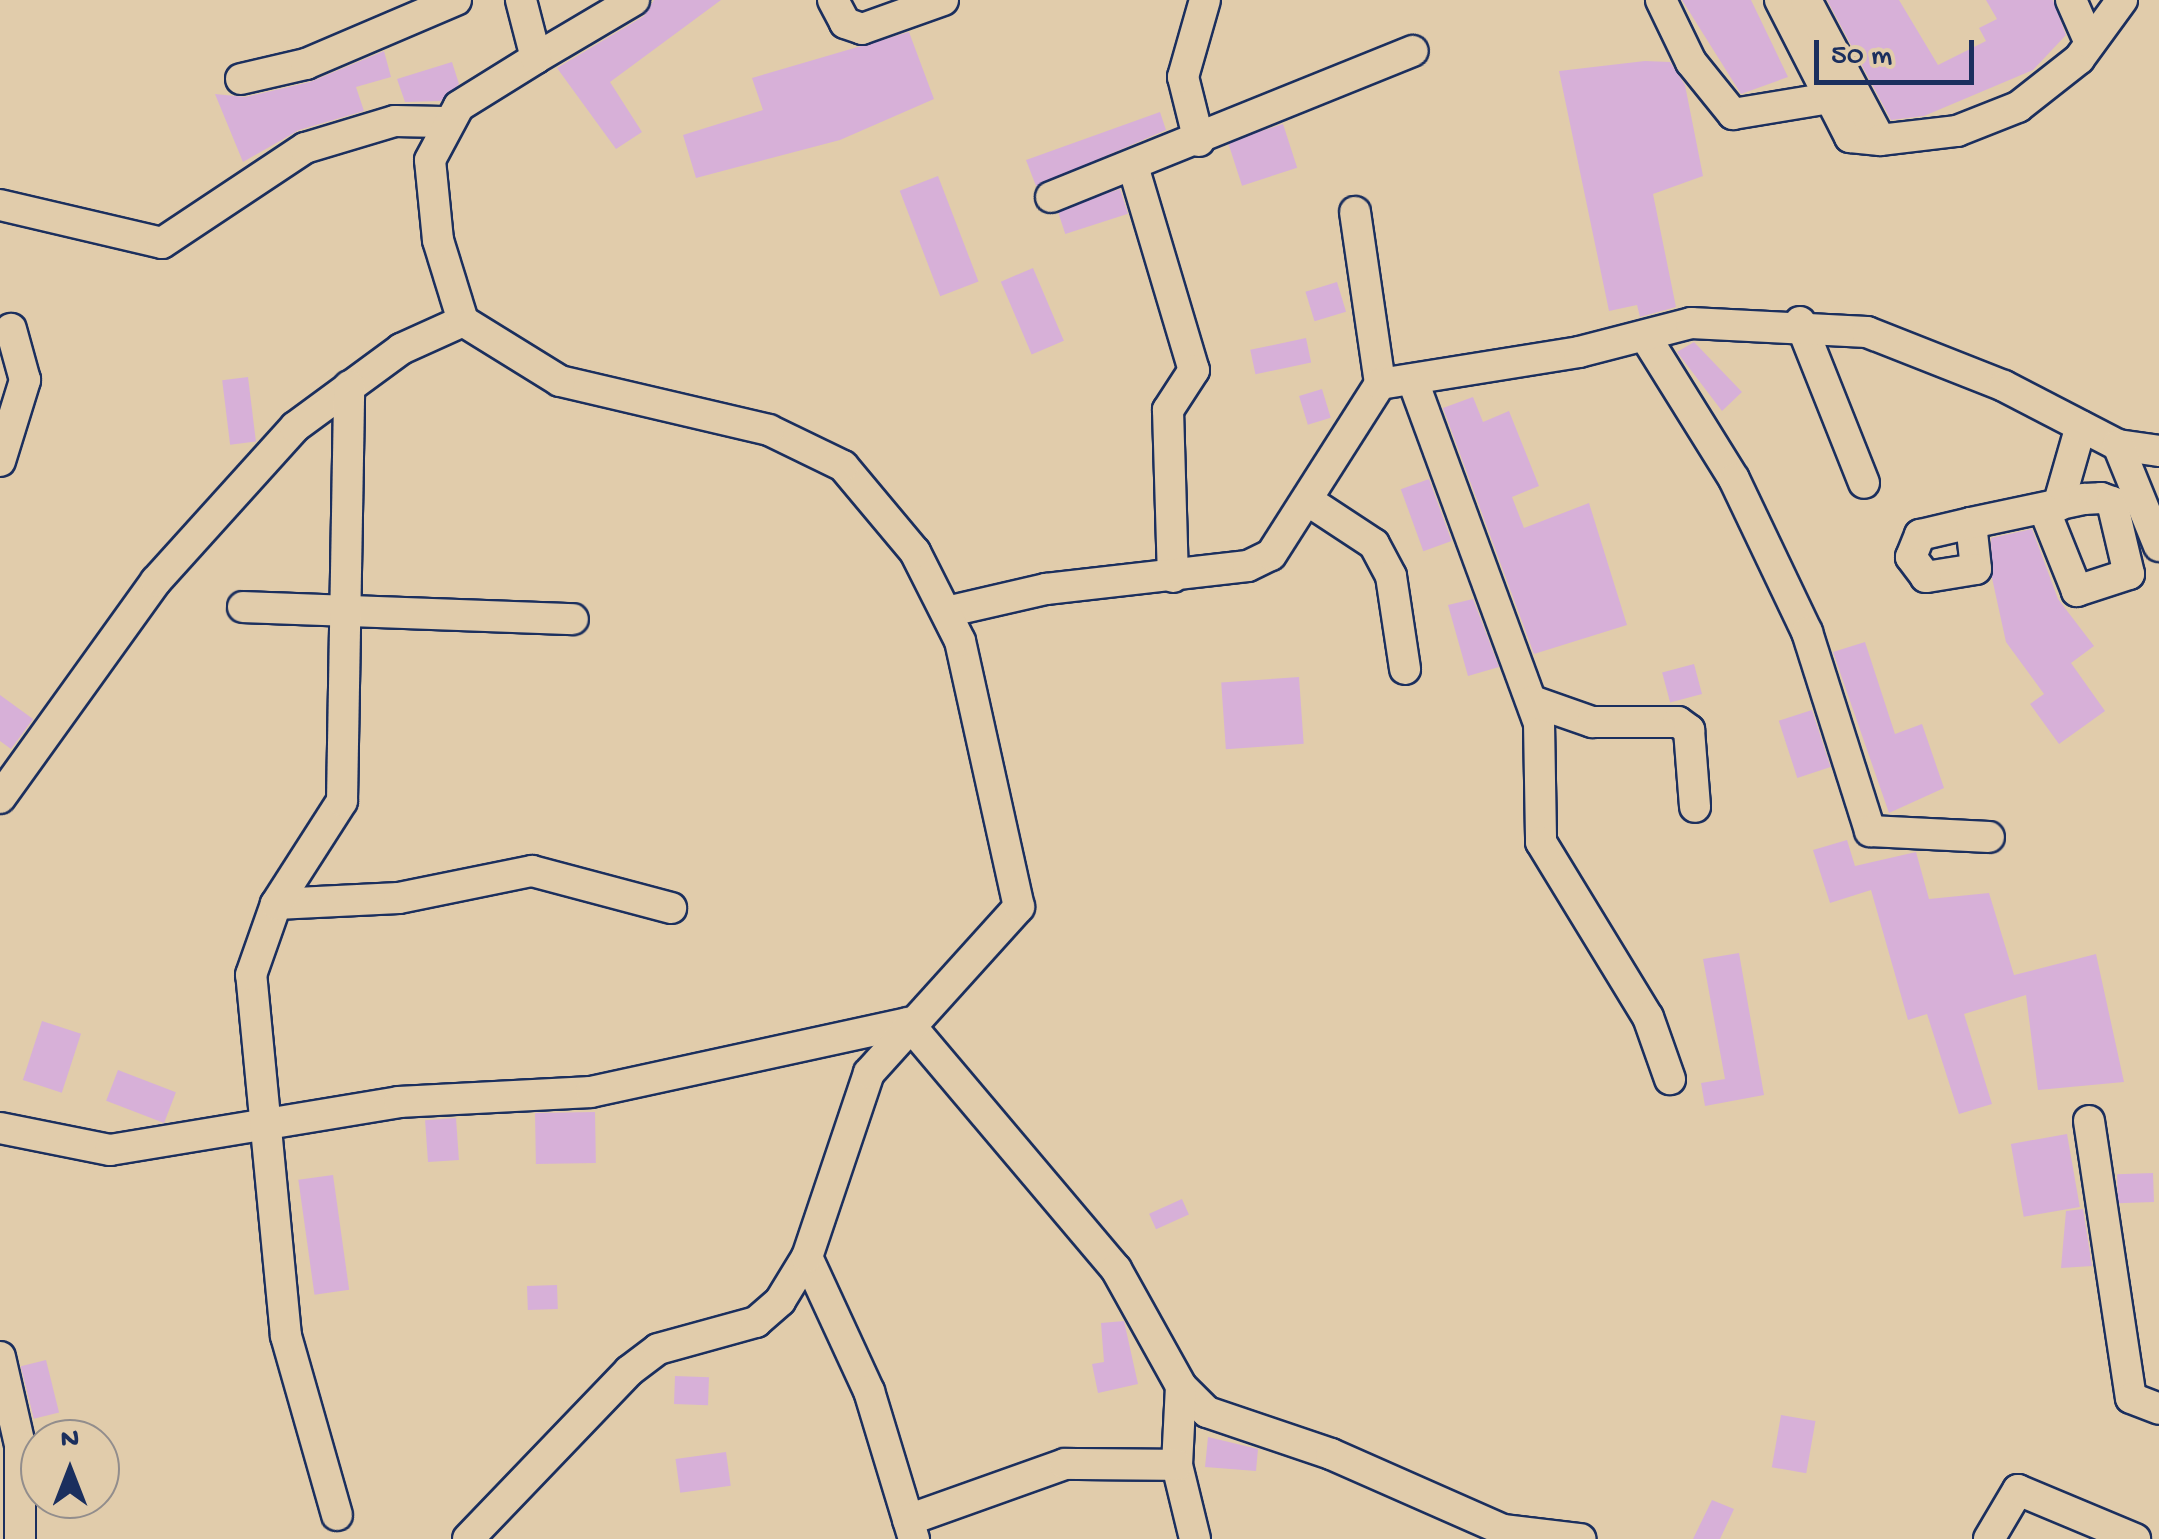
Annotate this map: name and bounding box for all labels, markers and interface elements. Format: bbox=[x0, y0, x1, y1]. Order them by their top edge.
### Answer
scale bar bbox=[1819, 20, 1979, 82]
text: 50 m bbox=[1831, 40, 1892, 75]
north arrow bbox=[20, 1419, 120, 1519]
text: N bbox=[61, 1424, 79, 1457]

